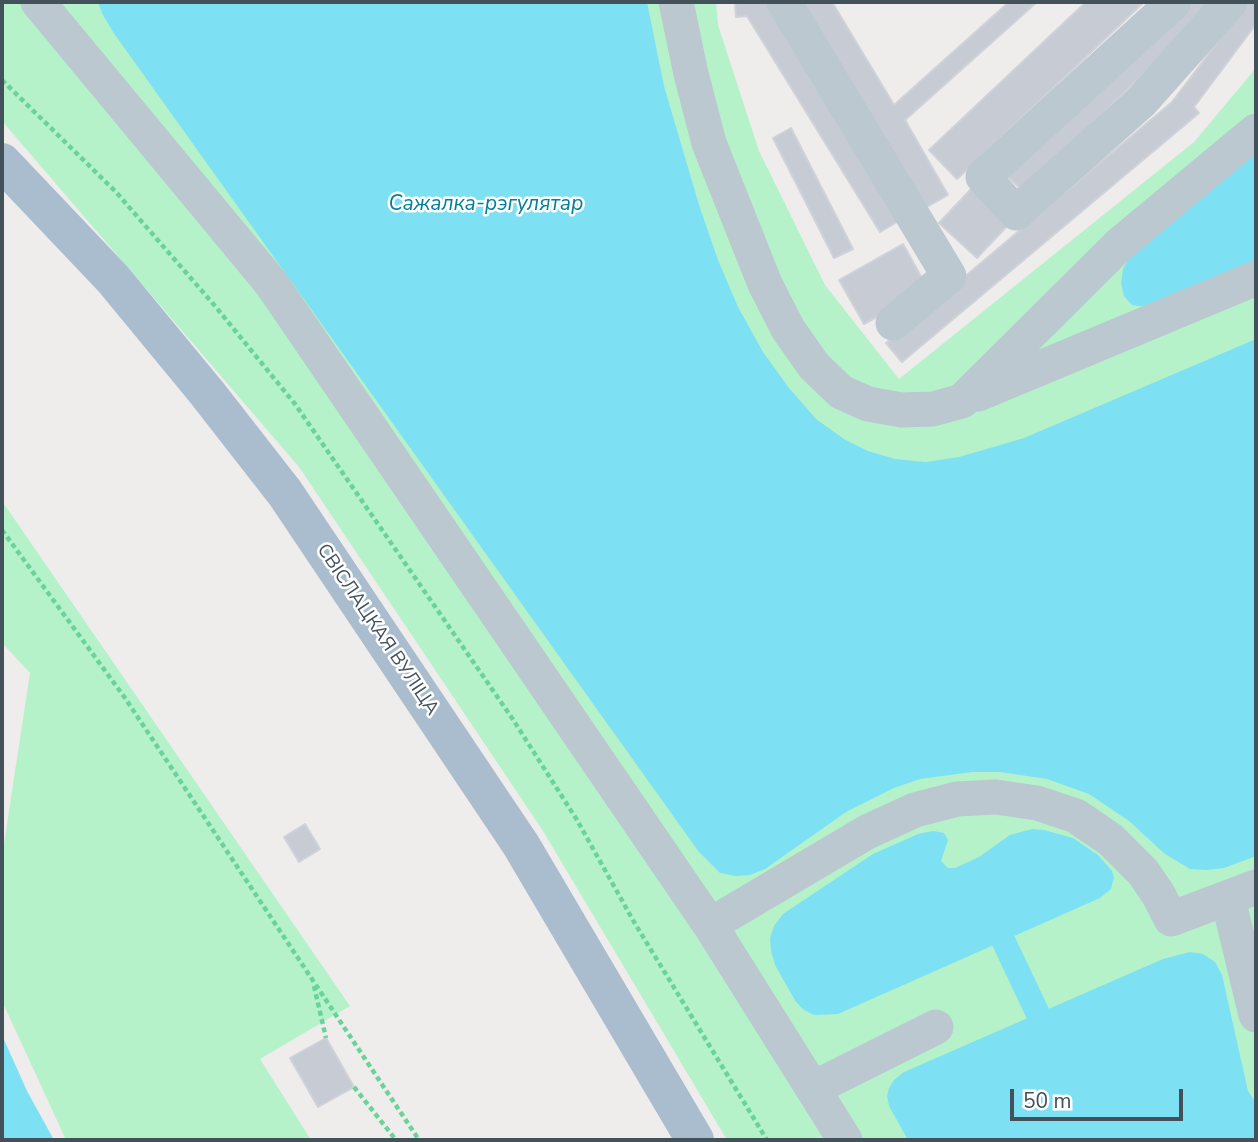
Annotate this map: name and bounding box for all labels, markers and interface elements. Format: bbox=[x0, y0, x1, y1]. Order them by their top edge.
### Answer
water label: Сажалка-рэгулятар bbox=[388, 192, 584, 218]
street label: СВІСЛАЦКАЯ ВУЛІЦА bbox=[311, 540, 443, 720]
scale bar bbox=[1013, 1076, 1186, 1120]
text: 50 m bbox=[1023, 1087, 1072, 1115]

